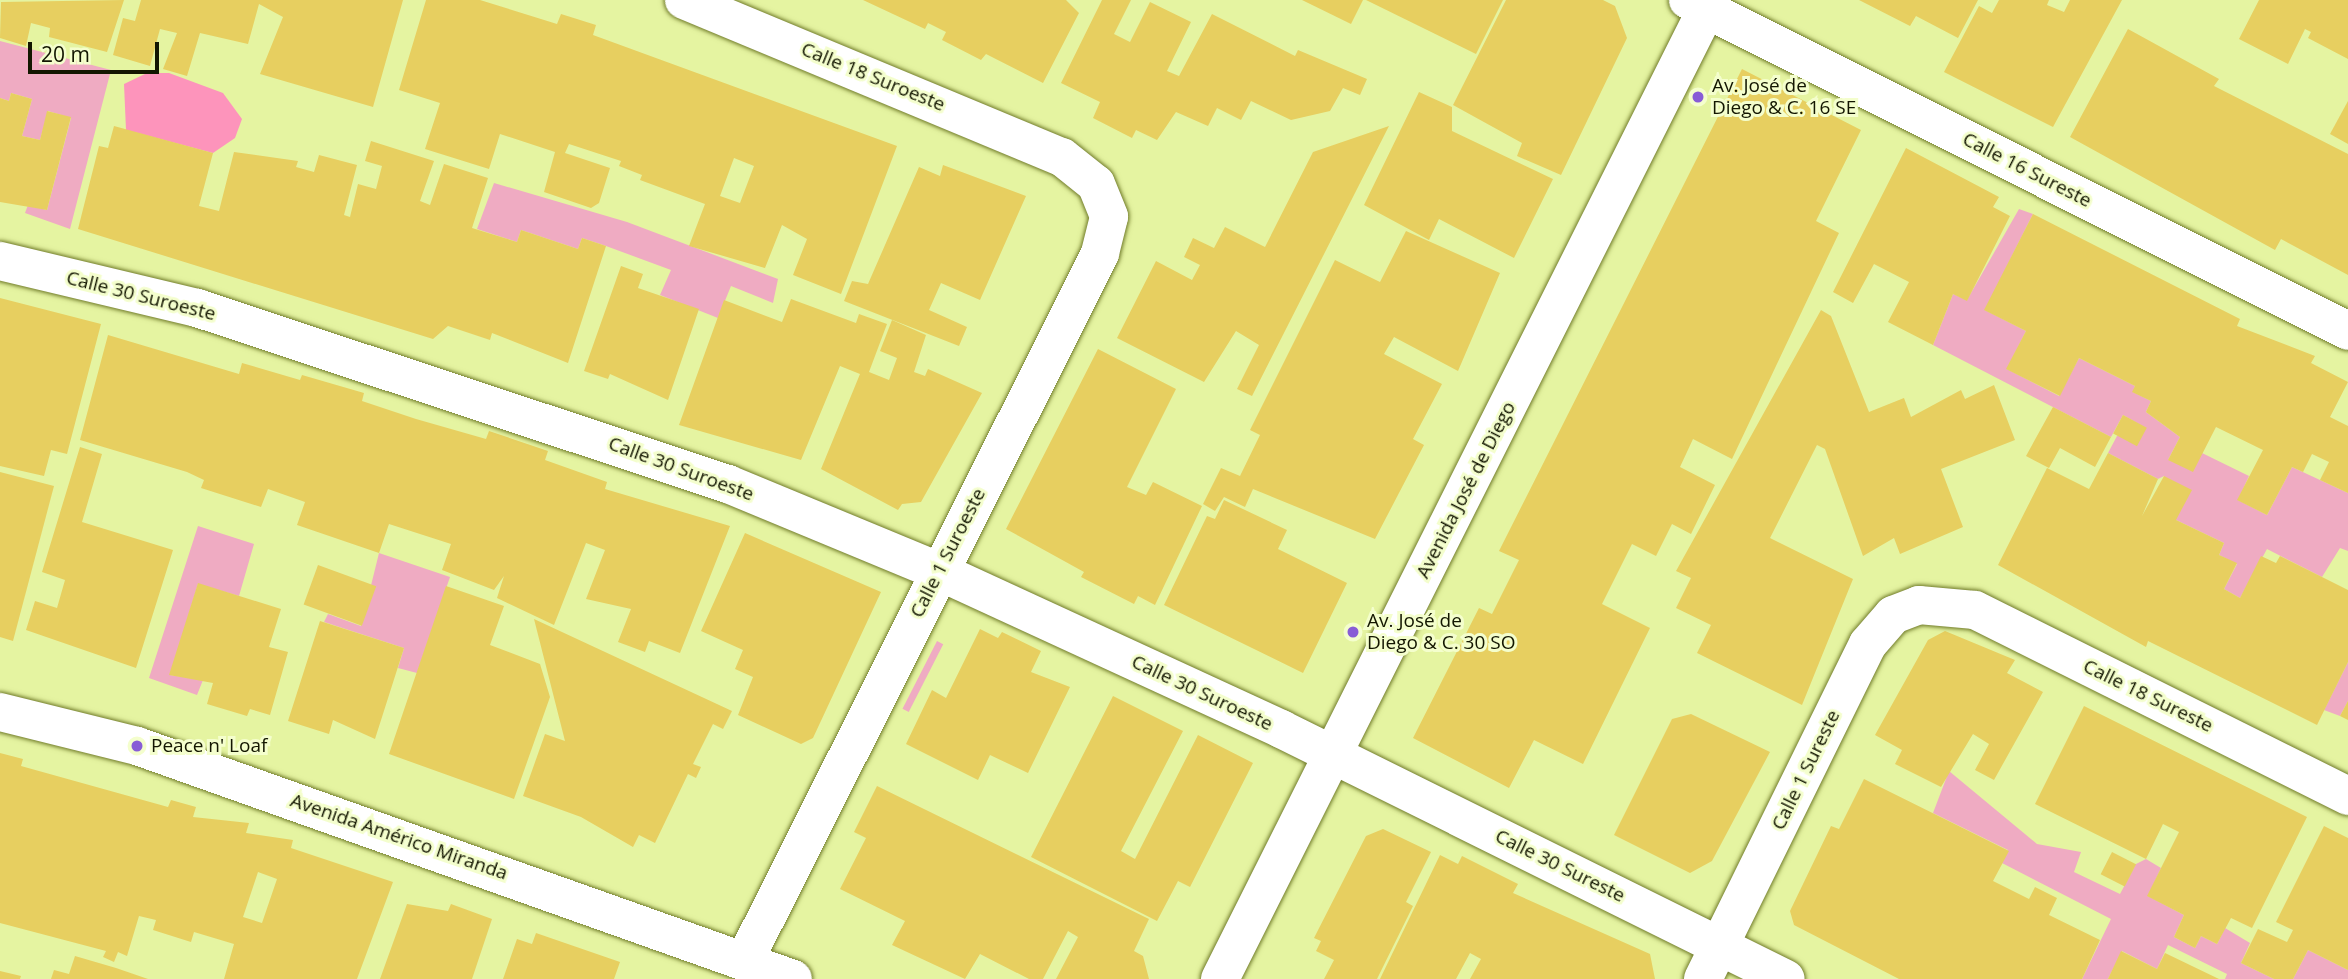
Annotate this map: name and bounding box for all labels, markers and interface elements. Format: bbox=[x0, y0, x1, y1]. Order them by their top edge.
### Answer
scale bar bbox=[32, 28, 163, 72]
street label: Calle 18 Suroeste bbox=[798, 38, 948, 116]
text: 20 m bbox=[41, 40, 90, 68]
place label: Av. José de Diego & C. 16 SE bbox=[1712, 75, 1856, 119]
marker: Av. José de Diego & C. 16 SE bbox=[1690, 89, 1706, 105]
street label: Calle 16 Sureste bbox=[1959, 128, 2095, 212]
street label: Calle 30 Suroeste bbox=[64, 266, 218, 326]
street label: Avenida José de Diego bbox=[1412, 398, 1520, 582]
street label: Calle 30 Suroeste bbox=[605, 432, 757, 506]
street label: Calle 1 Suroeste bbox=[906, 485, 990, 621]
place label: Av. José de Diego & C. 30 SO bbox=[1367, 610, 1515, 654]
marker: Av. José de Diego & C. 30 SO bbox=[1345, 624, 1361, 640]
street label: Calle 30 Suroeste bbox=[1128, 650, 1276, 736]
street label: Calle 18 Sureste bbox=[2079, 655, 2217, 737]
street label: Calle 1 Sureste bbox=[1767, 706, 1845, 834]
place label: Peace n' Loaf bbox=[151, 735, 267, 757]
marker: Peace n' Loaf bbox=[129, 738, 145, 754]
street label: Avenida Américo Miranda bbox=[287, 789, 511, 885]
street label: Calle 30 Sureste bbox=[1491, 825, 1629, 907]

